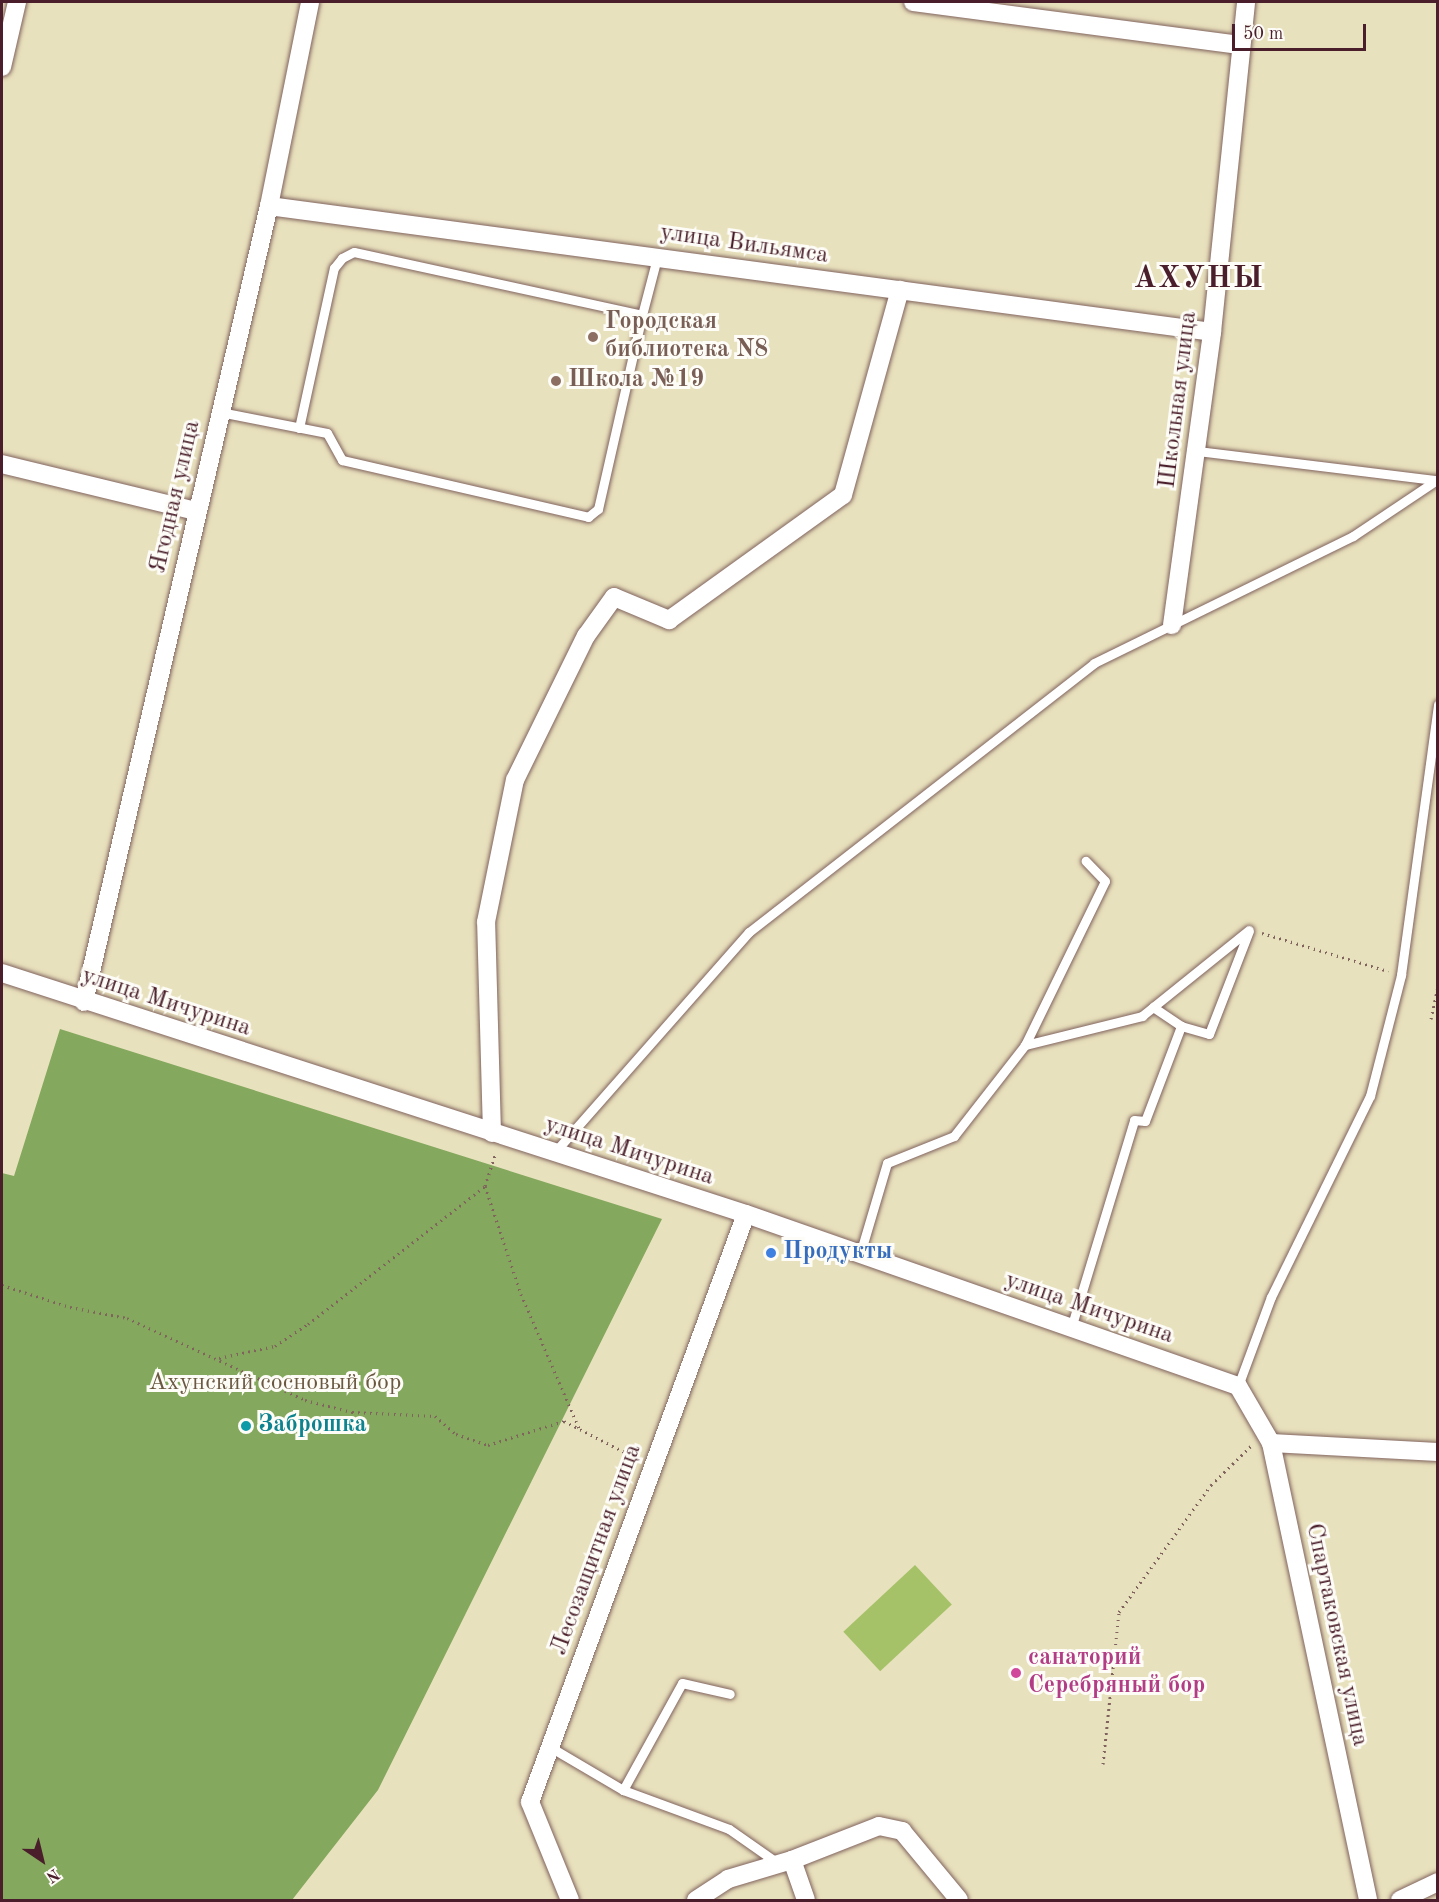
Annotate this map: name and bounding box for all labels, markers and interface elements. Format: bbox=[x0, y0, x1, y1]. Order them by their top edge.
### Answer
scale bar bbox=[1235, 12, 1368, 50]
text: 50 m bbox=[1243, 25, 1283, 43]
street label: улица Вильямса bbox=[658, 219, 830, 271]
district label: АХУНЫ bbox=[1134, 261, 1264, 297]
place label: Городская библиотека N8 bbox=[605, 309, 768, 365]
street label: Школьная улица bbox=[1154, 310, 1204, 490]
marker: Городская библиотека N8 bbox=[586, 330, 600, 344]
place label: Школа №19 bbox=[568, 367, 704, 395]
marker: Школа №19 bbox=[549, 374, 563, 388]
street label: Ягодная улица bbox=[144, 418, 208, 576]
street label: улица Мичурина bbox=[78, 962, 254, 1044]
street label: улица Мичурина bbox=[541, 1111, 717, 1193]
place label: Продукты bbox=[783, 1239, 892, 1267]
marker: Продукты bbox=[764, 1246, 778, 1260]
street label: улица Мичурина bbox=[1001, 1267, 1177, 1351]
park label: Ахунский сосновый бор bbox=[149, 1370, 401, 1398]
place label: Заброшка bbox=[258, 1412, 367, 1440]
marker: Заброшка bbox=[239, 1419, 253, 1433]
street label: Лесозащитная улица bbox=[545, 1441, 649, 1659]
street label: Спартаковская улица bbox=[1298, 1521, 1374, 1749]
place label: санаторий Серебряный бор bbox=[1028, 1645, 1205, 1701]
marker: санаторий Серебряный бор bbox=[1009, 1666, 1023, 1680]
north arrow bbox=[12, 1830, 72, 1890]
text: N bbox=[43, 1865, 62, 1885]

